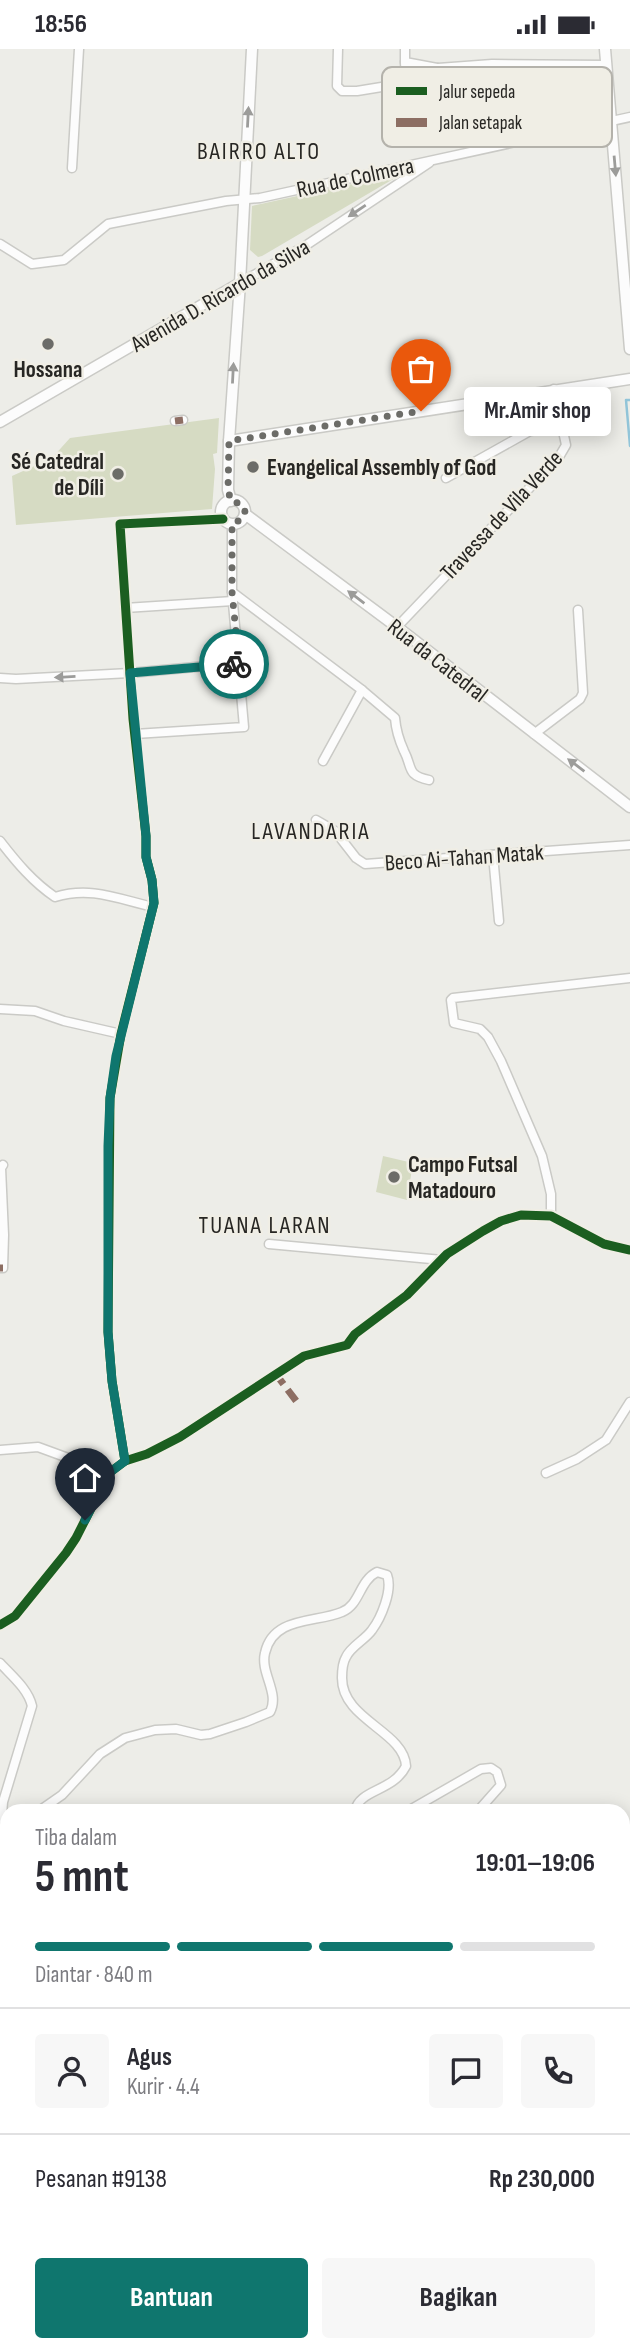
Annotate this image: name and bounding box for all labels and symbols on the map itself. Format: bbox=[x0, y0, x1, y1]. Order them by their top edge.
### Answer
legend bbox=[382, 67, 612, 147]
text: Jalur sepeda bbox=[438, 81, 515, 104]
one-way arrow bbox=[243, 106, 254, 128]
text: Jalan setapak bbox=[438, 112, 523, 135]
district label: BAIRRO ALTO bbox=[197, 137, 321, 166]
street label: Rua de Colmera bbox=[294, 152, 416, 204]
one-way arrow bbox=[610, 155, 621, 177]
one-way arrow bbox=[348, 204, 366, 218]
street label: Avenida D. Ricardo da Silva bbox=[125, 233, 315, 359]
marker: Hossana bbox=[40, 336, 56, 352]
pin bbox=[391, 339, 451, 411]
place label: Hossana bbox=[14, 356, 82, 384]
one-way arrow bbox=[228, 362, 239, 384]
callout: Mr.Amir shop bbox=[463, 387, 610, 435]
street label: Travessa de Vila Verde bbox=[435, 445, 569, 586]
place label: Sé Catedral de Díli bbox=[11, 448, 104, 502]
place label: Evangelical Assembly of God bbox=[267, 454, 496, 482]
marker: Evangelical Assembly of God bbox=[245, 459, 261, 475]
marker: Sé Catedral de Díli bbox=[110, 466, 126, 482]
one-way arrow bbox=[347, 590, 366, 604]
street label: Rua da Catedral bbox=[382, 613, 493, 709]
courier bbox=[199, 629, 269, 699]
one-way arrow bbox=[54, 671, 76, 682]
one-way arrow bbox=[567, 759, 585, 773]
district label: LAVANDARIA bbox=[251, 817, 371, 846]
street label: Beco Ai-Tahan Matak bbox=[384, 838, 545, 878]
place label: Campo Futsal Matadouro bbox=[408, 1151, 518, 1205]
marker: Campo Futsal Matadouro bbox=[386, 1169, 402, 1185]
district label: TUANA LARAN bbox=[199, 1211, 331, 1240]
pin bbox=[55, 1448, 115, 1520]

